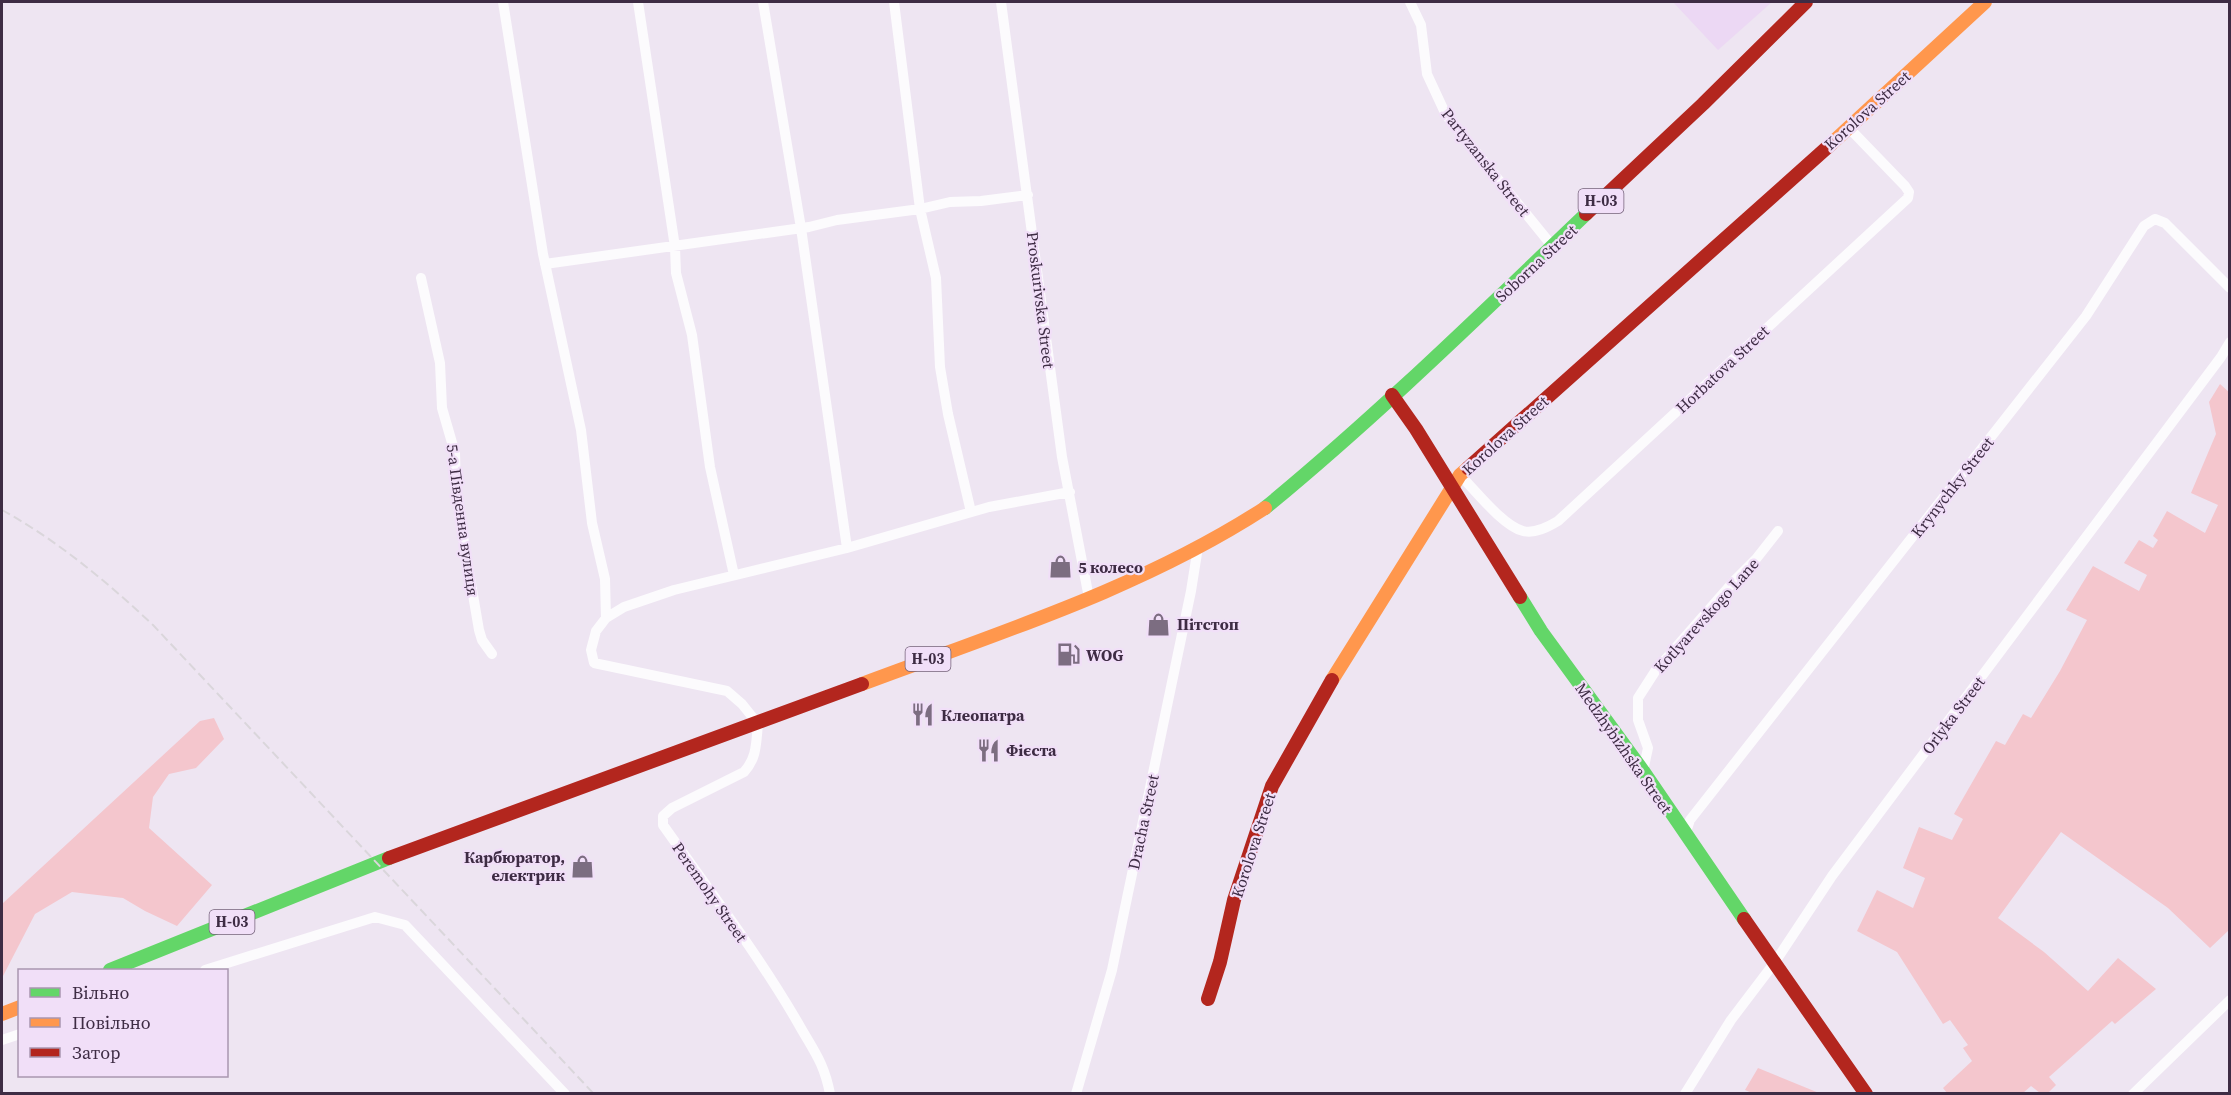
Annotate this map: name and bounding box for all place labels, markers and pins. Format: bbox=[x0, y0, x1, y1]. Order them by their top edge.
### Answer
shop icon: 5 колесо bbox=[1047, 554, 1073, 580]
place label: 5 колесо bbox=[1078, 556, 1143, 578]
shop icon: Пітстоп bbox=[1146, 611, 1172, 637]
place label: Пітстоп bbox=[1177, 613, 1239, 635]
fuel station icon: WOG bbox=[1055, 642, 1081, 668]
place label: WOG bbox=[1086, 644, 1124, 666]
restaurant icon: Клеопатра bbox=[910, 702, 936, 728]
place label: Клеопатра bbox=[941, 704, 1025, 726]
restaurant icon: Фієста bbox=[975, 737, 1001, 763]
place label: Фієста bbox=[1006, 739, 1057, 761]
place label: Карбюратор, електрик bbox=[464, 846, 566, 886]
shop icon: Карбюратор, електрик bbox=[570, 853, 596, 879]

